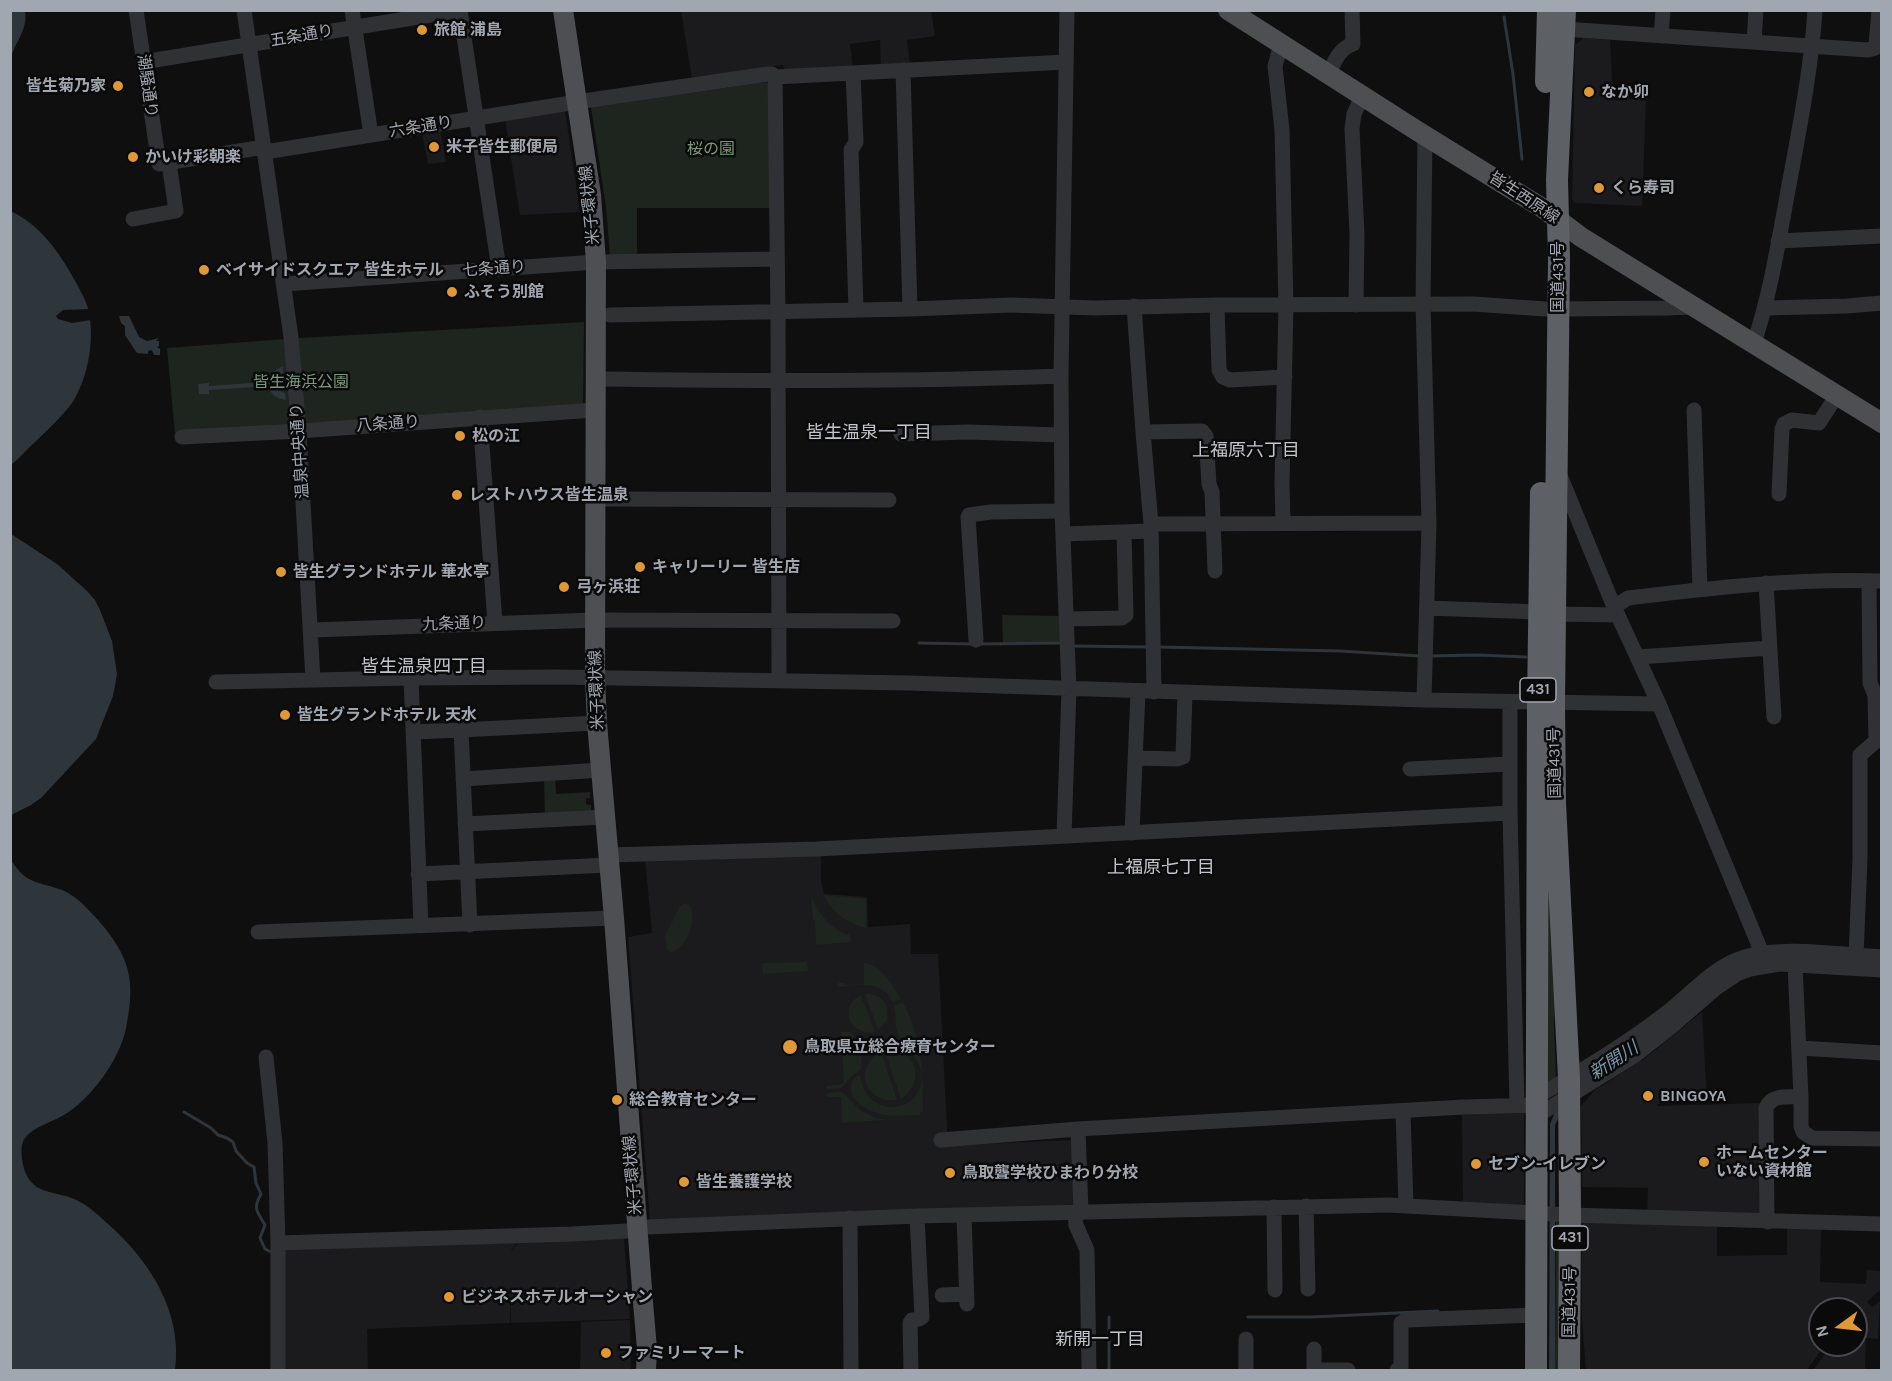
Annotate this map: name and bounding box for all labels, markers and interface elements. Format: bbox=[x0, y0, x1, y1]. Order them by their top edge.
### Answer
place label: 旅館 浦島 bbox=[434, 20, 502, 40]
street label: 五条通り bbox=[269, 21, 335, 51]
marker: 旅館 浦島 bbox=[415, 23, 429, 37]
street label: 潮騒通り bbox=[133, 53, 161, 119]
place label: 皆生菊乃家 bbox=[26, 76, 106, 96]
marker: 皆生菊乃家 bbox=[111, 79, 125, 93]
place label: なか卯 bbox=[1601, 82, 1649, 102]
marker: なか卯 bbox=[1582, 85, 1596, 99]
street label: 六条通り bbox=[388, 113, 454, 141]
place label: 米子皆生郵便局 bbox=[446, 137, 558, 157]
park label: 桜の園 bbox=[687, 139, 735, 159]
marker: 米子皆生郵便局 bbox=[427, 140, 441, 154]
place label: かいけ彩朝楽 bbox=[145, 147, 241, 167]
marker: かいけ彩朝楽 bbox=[126, 150, 140, 164]
street label: 米子環状線 bbox=[576, 164, 604, 246]
street label: 皆生西原線 bbox=[1485, 168, 1563, 228]
place label: くら寿司 bbox=[1611, 178, 1675, 198]
marker: くら寿司 bbox=[1592, 181, 1606, 195]
street label: 国道431号 bbox=[1548, 241, 1568, 313]
street label: 七条通り bbox=[461, 257, 527, 281]
place label: ベイサイドスクエア 皆生ホテル bbox=[216, 260, 444, 280]
marker: ベイサイドスクエア 皆生ホテル bbox=[197, 263, 211, 277]
place label: ふそう別館 bbox=[464, 282, 544, 302]
marker: ふそう別館 bbox=[445, 285, 459, 299]
park label: 皆生海浜公園 bbox=[253, 372, 349, 392]
street label: 温泉中央通り bbox=[287, 402, 313, 500]
street label: 八条通り bbox=[355, 412, 421, 436]
district label: 皆生温泉一丁目 bbox=[806, 422, 932, 444]
place label: 松の江 bbox=[472, 426, 520, 446]
marker: 松の江 bbox=[453, 429, 467, 443]
district label: 上福原六丁目 bbox=[1192, 440, 1300, 462]
place label: レストハウス皆生温泉 bbox=[469, 485, 629, 505]
marker: レストハウス皆生温泉 bbox=[450, 488, 464, 502]
place label: キャリーリー 皆生店 bbox=[652, 557, 800, 577]
marker: キャリーリー 皆生店 bbox=[633, 560, 647, 574]
place label: 皆生グランドホテル 華水亭 bbox=[293, 562, 489, 582]
marker: 皆生グランドホテル 華水亭 bbox=[274, 565, 288, 579]
place label: 弓ヶ浜荘 bbox=[576, 577, 640, 597]
marker: 弓ヶ浜荘 bbox=[557, 580, 571, 594]
street label: 九条通り bbox=[422, 613, 486, 635]
street label: 米子環状線 bbox=[586, 650, 608, 730]
district label: 皆生温泉四丁目 bbox=[361, 656, 487, 678]
road number: 431 bbox=[1520, 678, 1556, 702]
place label: 皆生グランドホテル 天水 bbox=[297, 705, 477, 725]
marker: 皆生グランドホテル 天水 bbox=[278, 708, 292, 722]
street label: 国道431号 bbox=[1545, 727, 1565, 799]
district label: 上福原七丁目 bbox=[1107, 857, 1215, 879]
place label: 鳥取県立総合療育センター bbox=[804, 1037, 996, 1057]
water label: 新開川 bbox=[1585, 1037, 1643, 1085]
marker: 鳥取県立総合療育センター bbox=[781, 1038, 799, 1056]
place label: BINGOYA bbox=[1660, 1086, 1726, 1106]
marker: BINGOYA bbox=[1641, 1089, 1655, 1103]
place label: 総合教育センター bbox=[629, 1090, 757, 1110]
marker: 総合教育センター bbox=[610, 1093, 624, 1107]
street label: 米子環状線 bbox=[620, 1134, 646, 1216]
place label: ホームセンター いない資材館 bbox=[1716, 1143, 1828, 1181]
place label: セブン-イレブン bbox=[1488, 1154, 1606, 1174]
marker: ホームセンター いない資材館 bbox=[1697, 1155, 1711, 1169]
marker: セブン-イレブン bbox=[1469, 1157, 1483, 1171]
place label: 鳥取聾学校ひまわり分校 bbox=[962, 1163, 1138, 1183]
marker: 鳥取聾学校ひまわり分校 bbox=[943, 1166, 957, 1180]
place label: 皆生養護学校 bbox=[696, 1172, 792, 1192]
marker: 皆生養護学校 bbox=[677, 1175, 691, 1189]
road number: 431 bbox=[1552, 1226, 1588, 1250]
street label: 国道431号 bbox=[1560, 1266, 1580, 1338]
place label: ビジネスホテルオーシャン bbox=[461, 1287, 653, 1307]
marker: ビジネスホテルオーシャン bbox=[442, 1290, 456, 1304]
north arrow bbox=[1808, 1297, 1868, 1357]
text: N bbox=[1811, 1323, 1833, 1339]
district label: 新開一丁目 bbox=[1055, 1329, 1145, 1351]
place label: ファミリーマート bbox=[618, 1343, 746, 1363]
marker: ファミリーマート bbox=[599, 1346, 613, 1360]

